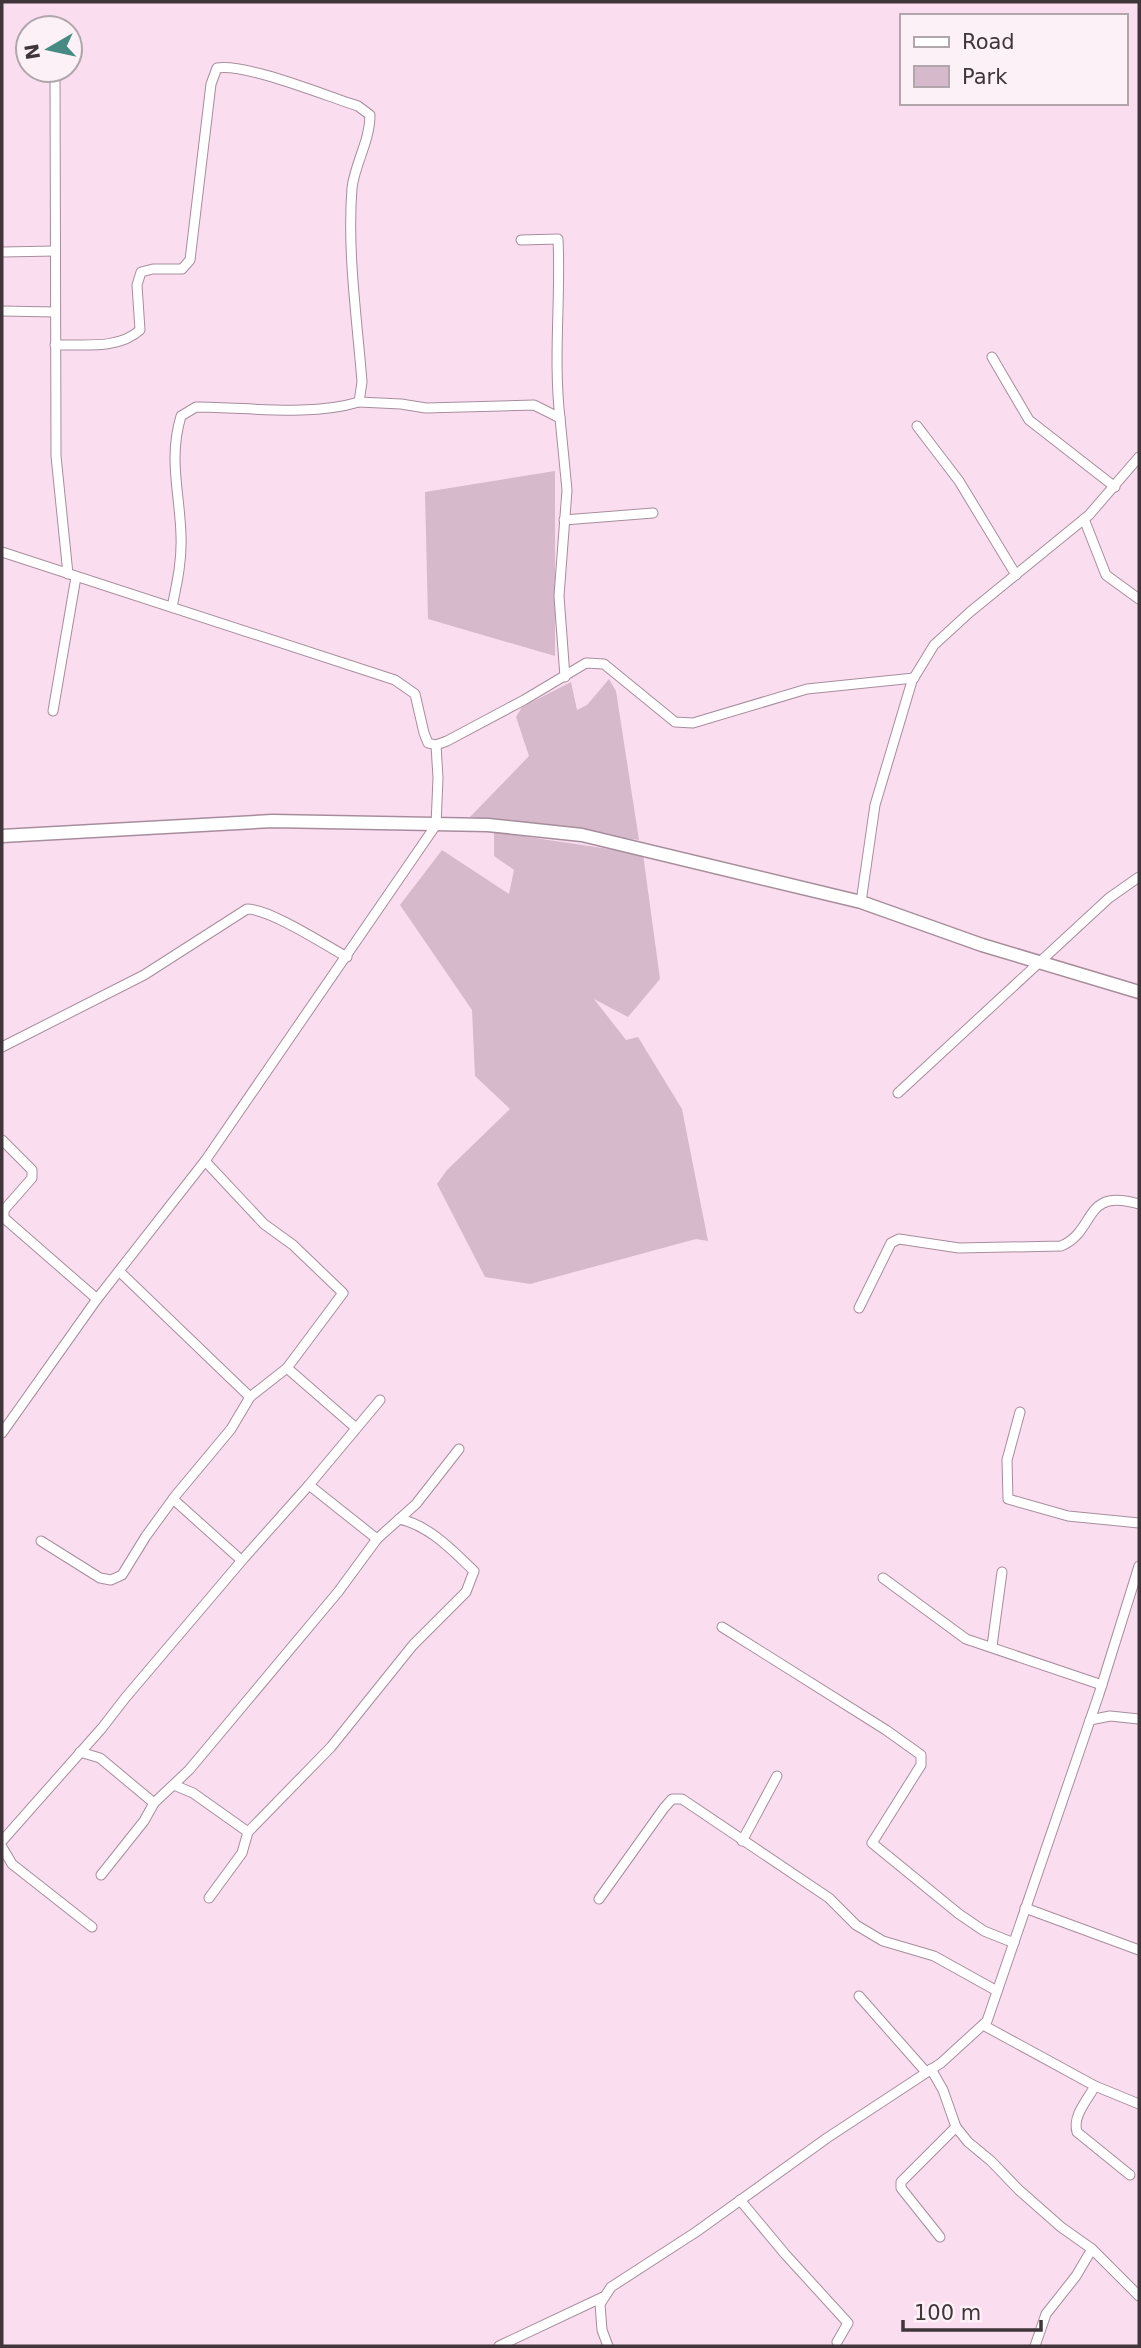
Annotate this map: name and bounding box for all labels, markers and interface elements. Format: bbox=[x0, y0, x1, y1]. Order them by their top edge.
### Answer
north arrow bbox=[14, 14, 84, 84]
legend bbox=[900, 14, 1127, 105]
text: Road bbox=[962, 30, 1015, 54]
text: N bbox=[20, 42, 44, 61]
text: Park bbox=[962, 65, 1008, 89]
scale bar bbox=[903, 2288, 1041, 2332]
text: 100 m bbox=[914, 2301, 981, 2325]

